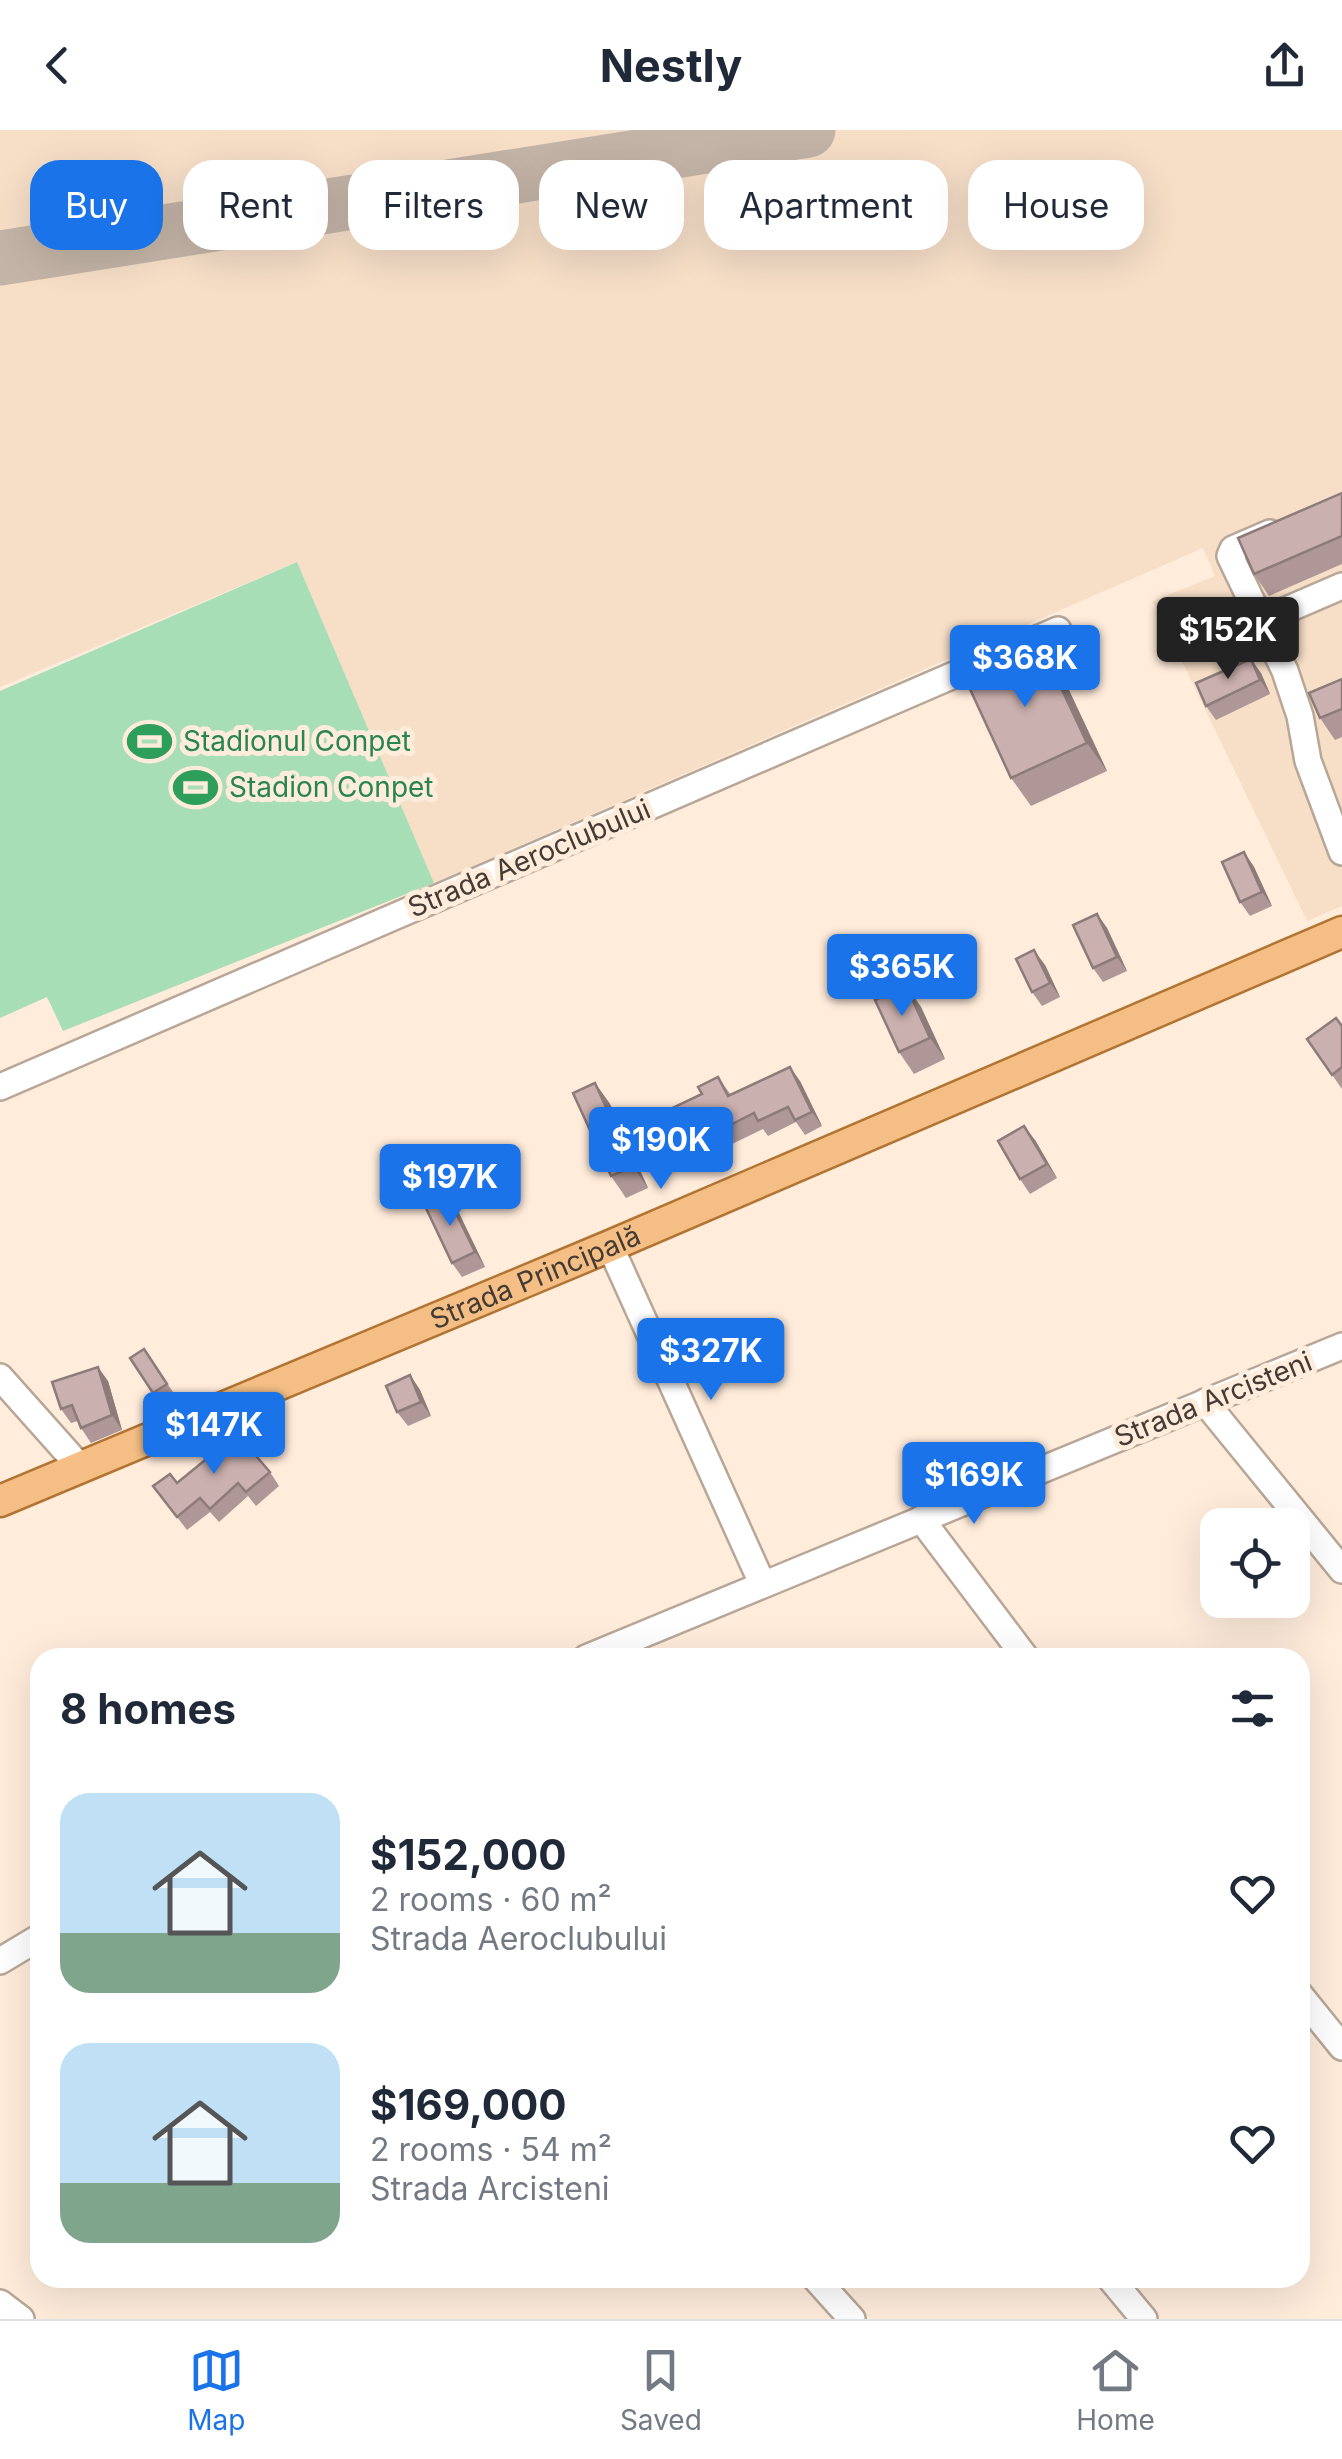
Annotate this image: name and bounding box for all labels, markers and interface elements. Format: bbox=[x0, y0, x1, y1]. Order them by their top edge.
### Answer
icon: back bbox=[30, 38, 85, 93]
text: Nestly bbox=[600, 38, 742, 93]
icon: share bbox=[1257, 38, 1312, 93]
chip: Buy bbox=[30, 160, 163, 250]
chip: Rent bbox=[183, 160, 328, 250]
chip: Filters bbox=[348, 160, 519, 250]
chip: New bbox=[539, 160, 684, 250]
chip: Apartment bbox=[704, 160, 948, 250]
chip: House bbox=[968, 160, 1144, 250]
pin: $152K bbox=[1158, 597, 1298, 682]
text: $152K bbox=[1179, 610, 1277, 649]
pin: $368K bbox=[955, 625, 1095, 710]
text: $368K bbox=[972, 638, 1078, 677]
sports icon: Stadionul Conpet bbox=[126, 717, 174, 765]
place label: Stadionul Conpet bbox=[183, 724, 411, 758]
sports icon: Stadion Conpet bbox=[172, 763, 220, 811]
place label: Stadion Conpet bbox=[229, 770, 434, 804]
street label: Strada Aeroclubului bbox=[403, 792, 655, 924]
pin: $365K bbox=[832, 934, 972, 1019]
text: $365K bbox=[849, 947, 955, 986]
pin: $190K bbox=[591, 1107, 731, 1192]
text: $190K bbox=[611, 1120, 711, 1159]
pin: $197K bbox=[380, 1144, 520, 1229]
text: $197K bbox=[402, 1157, 498, 1196]
street label: Strada Principală bbox=[425, 1218, 645, 1336]
pin: $327K bbox=[641, 1318, 781, 1403]
text: $327K bbox=[659, 1331, 763, 1370]
street label: Strada Arcisteni bbox=[1109, 1344, 1317, 1454]
pin: $147K bbox=[144, 1392, 284, 1477]
text: $147K bbox=[165, 1405, 263, 1444]
pin: $169K bbox=[904, 1442, 1044, 1527]
text: $169K bbox=[924, 1455, 1024, 1494]
map controls bbox=[1200, 1508, 1310, 1618]
button: locate bbox=[1200, 1508, 1310, 1618]
icon: filters bbox=[1225, 1681, 1280, 1736]
text: 8 homes bbox=[60, 1683, 236, 1734]
text: $152,000 bbox=[370, 1829, 567, 1880]
icon: home bbox=[140, 1833, 260, 1953]
icon: heart bbox=[1225, 1866, 1280, 1921]
text: 2 rooms · 60 m² bbox=[370, 1880, 612, 1919]
text: Strada Aeroclubului bbox=[370, 1919, 667, 1958]
text: $169,000 bbox=[370, 2079, 567, 2130]
icon: home bbox=[140, 2083, 260, 2203]
icon: heart bbox=[1225, 2116, 1280, 2171]
text: 2 rooms · 54 m² bbox=[370, 2130, 612, 2169]
text: Strada Arcisteni bbox=[370, 2169, 610, 2208]
tab: Map bbox=[187, 2343, 245, 2437]
tab: Saved bbox=[620, 2343, 702, 2437]
tab: Home bbox=[1076, 2343, 1155, 2437]

